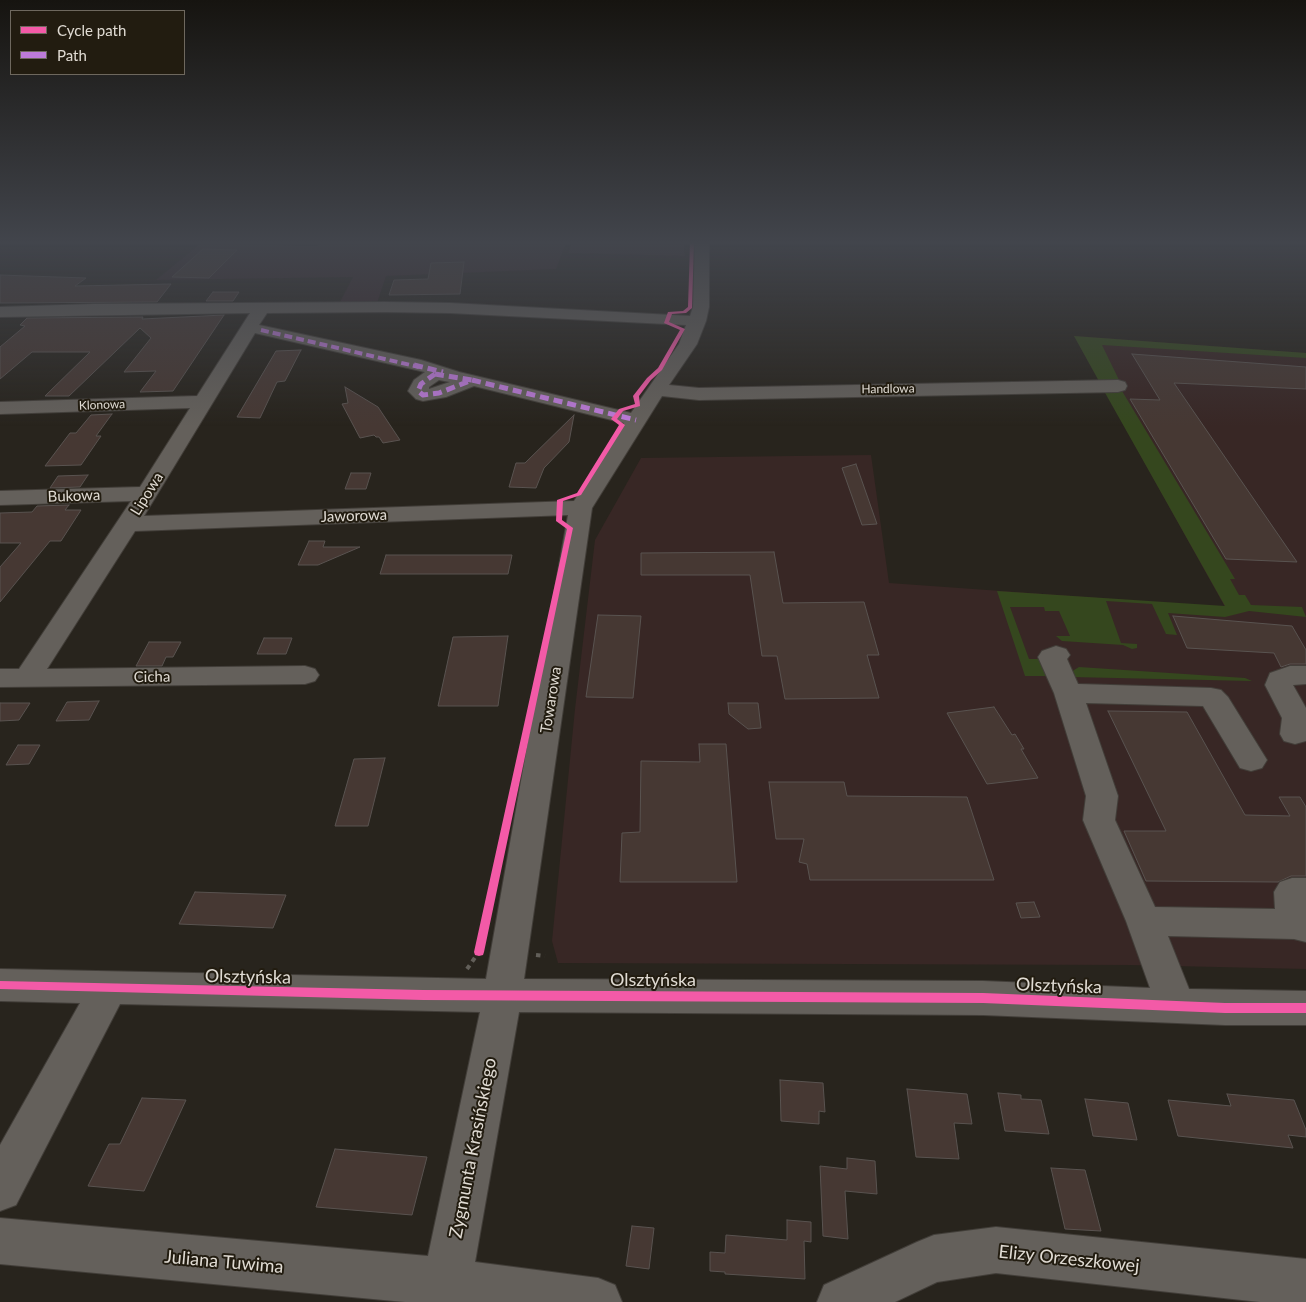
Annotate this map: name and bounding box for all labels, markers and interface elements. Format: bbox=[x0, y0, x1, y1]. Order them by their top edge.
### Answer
legend bbox=[10, 10, 185, 75]
text: Cycle path bbox=[57, 21, 126, 39]
text: Path bbox=[57, 46, 87, 64]
street label: Handlowa bbox=[861, 381, 915, 397]
street label: Klonowa bbox=[79, 397, 125, 413]
street label: Lipowa bbox=[127, 469, 167, 519]
street label: Bukowa bbox=[47, 486, 101, 506]
street label: Jaworowa bbox=[321, 506, 387, 526]
street label: Towarowa bbox=[537, 665, 565, 735]
street label: Cicha bbox=[134, 668, 170, 686]
street label: Olsztyńska bbox=[205, 965, 291, 989]
street label: Olsztyńska bbox=[610, 969, 696, 991]
street label: Olsztyńska bbox=[1016, 974, 1102, 998]
street label: Zygmunta Krasińskiego bbox=[445, 1056, 501, 1240]
street label: Elizy Orzeszkowej bbox=[997, 1241, 1141, 1277]
street label: Juliana Tuwima bbox=[164, 1246, 284, 1278]

